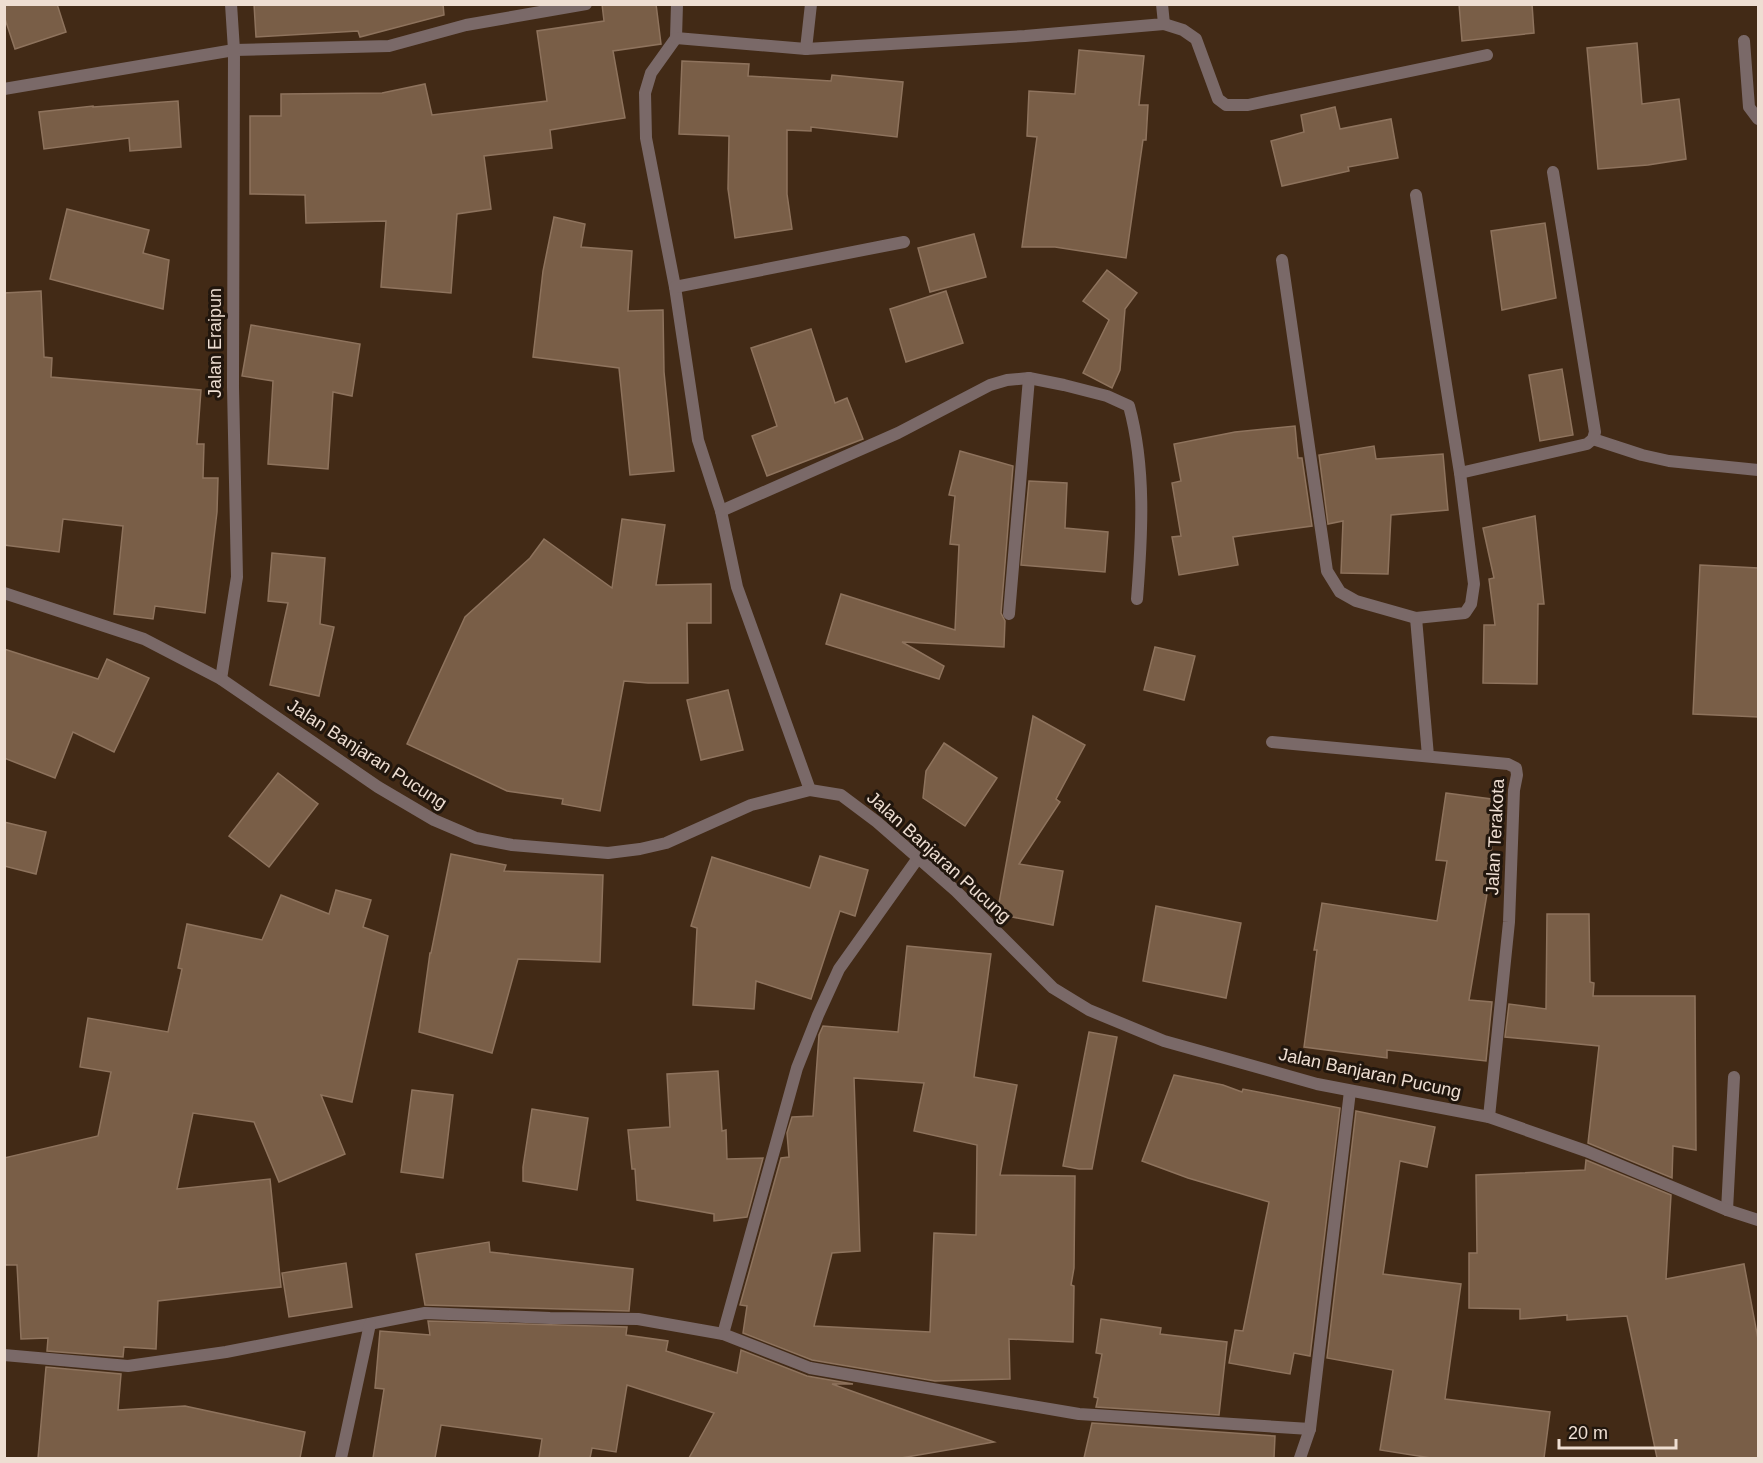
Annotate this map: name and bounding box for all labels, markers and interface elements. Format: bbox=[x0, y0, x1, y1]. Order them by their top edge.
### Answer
street label: Jalan Eraipun bbox=[205, 288, 225, 398]
street label: Jalan Banjaran Pucung bbox=[283, 695, 451, 813]
street label: Jalan Terakota bbox=[1482, 777, 1508, 896]
street label: Jalan Banjaran Pucung bbox=[863, 787, 1015, 927]
street label: Jalan Banjaran Pucung bbox=[1277, 1044, 1463, 1102]
scale bar bbox=[1559, 1412, 1676, 1450]
text: 20 m bbox=[1568, 1423, 1608, 1443]

